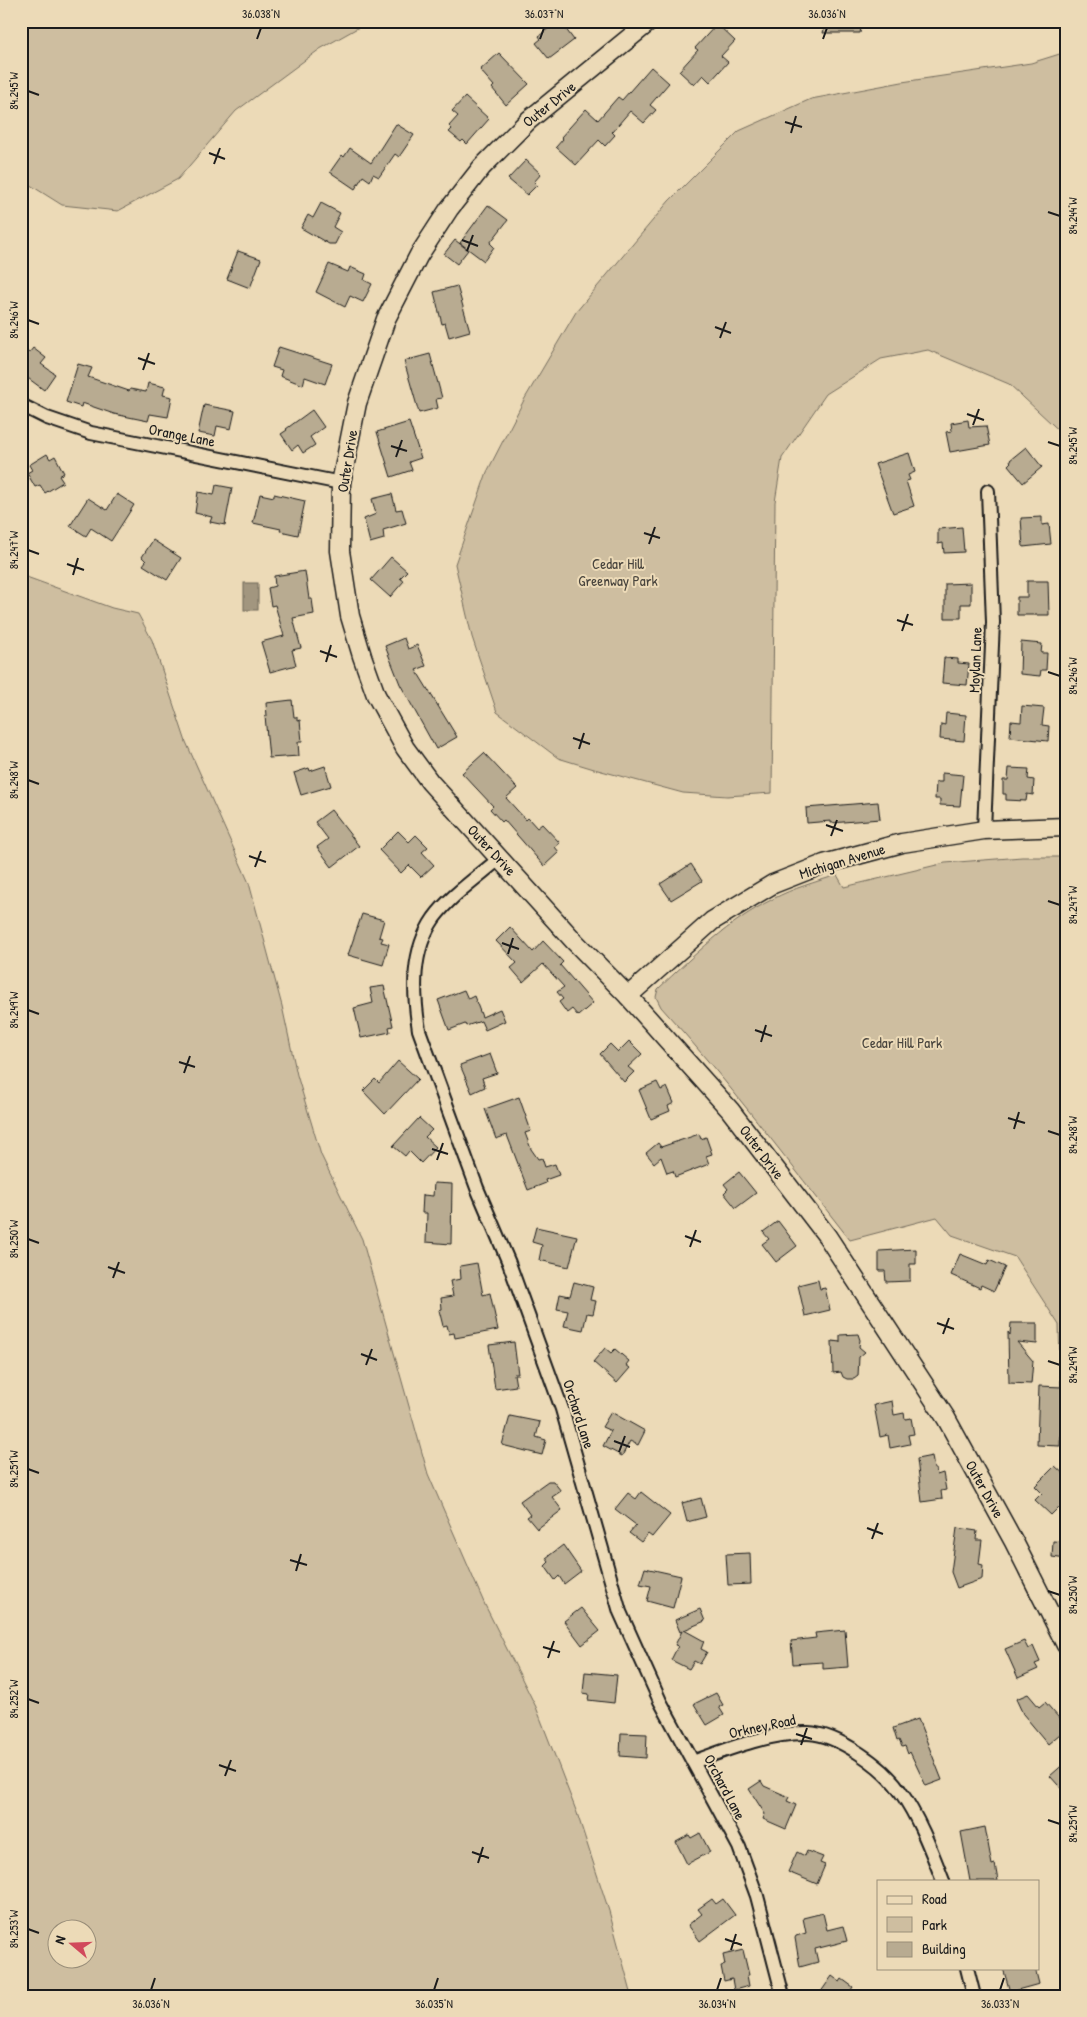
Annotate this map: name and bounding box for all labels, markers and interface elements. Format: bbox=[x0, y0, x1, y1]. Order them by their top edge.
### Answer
text: 36.038°N bbox=[242, 5, 280, 22]
text: 36.037°N bbox=[525, 5, 563, 22]
text: 36.036°N bbox=[808, 5, 846, 22]
text: 84.245°W bbox=[5, 72, 22, 110]
street label: Outer Drive bbox=[518, 76, 580, 132]
text: 84.244°W bbox=[1064, 197, 1081, 235]
text: 84.246°W bbox=[5, 301, 22, 339]
street label: Orange Lane bbox=[147, 418, 217, 452]
text: 84.245°W bbox=[1064, 427, 1081, 465]
street label: Outer Drive bbox=[332, 428, 362, 494]
text: 84.247°W bbox=[5, 530, 22, 569]
park label: Cedar Hill Greenway Park bbox=[578, 553, 658, 591]
street label: Moylan Lane bbox=[963, 627, 987, 693]
text: 84.246°W bbox=[1064, 657, 1081, 695]
text: 84.248°W bbox=[5, 761, 22, 799]
street label: Outer Drive bbox=[463, 820, 521, 880]
street label: Michigan Avenue bbox=[797, 838, 887, 884]
text: 84.247°W bbox=[1064, 885, 1081, 924]
text: 84.249°W bbox=[5, 991, 22, 1028]
park label: Cedar Hill Park bbox=[862, 1032, 942, 1053]
text: 84.248°W bbox=[1064, 1116, 1081, 1154]
street label: Outer Drive bbox=[735, 1121, 789, 1183]
text: 84.250°W bbox=[5, 1219, 22, 1258]
text: 84.249°W bbox=[1064, 1346, 1081, 1383]
street label: Orchard Lane bbox=[558, 1377, 600, 1451]
text: 84.251°W bbox=[5, 1450, 22, 1488]
street label: Outer Drive bbox=[961, 1456, 1009, 1522]
text: 84.250°W bbox=[1064, 1575, 1081, 1614]
text: 84.252°W bbox=[5, 1679, 22, 1718]
street label: Orkney Road bbox=[727, 1709, 797, 1743]
street label: Orchard Lane bbox=[699, 1751, 751, 1823]
text: 84.251°W bbox=[1064, 1805, 1081, 1843]
legend bbox=[877, 1880, 1040, 1970]
text: Road bbox=[922, 1888, 947, 1909]
text: 84.253°W bbox=[5, 1909, 22, 1948]
text: Park bbox=[922, 1914, 947, 1935]
north arrow bbox=[48, 1920, 98, 1970]
text: N bbox=[49, 1932, 70, 1946]
text: Building bbox=[922, 1938, 966, 1959]
text: 36.036°N bbox=[132, 1995, 170, 2012]
text: 36.035°N bbox=[415, 1995, 453, 2012]
text: 36.034°N bbox=[698, 1995, 736, 2012]
text: 36.033°N bbox=[981, 1995, 1019, 2012]

